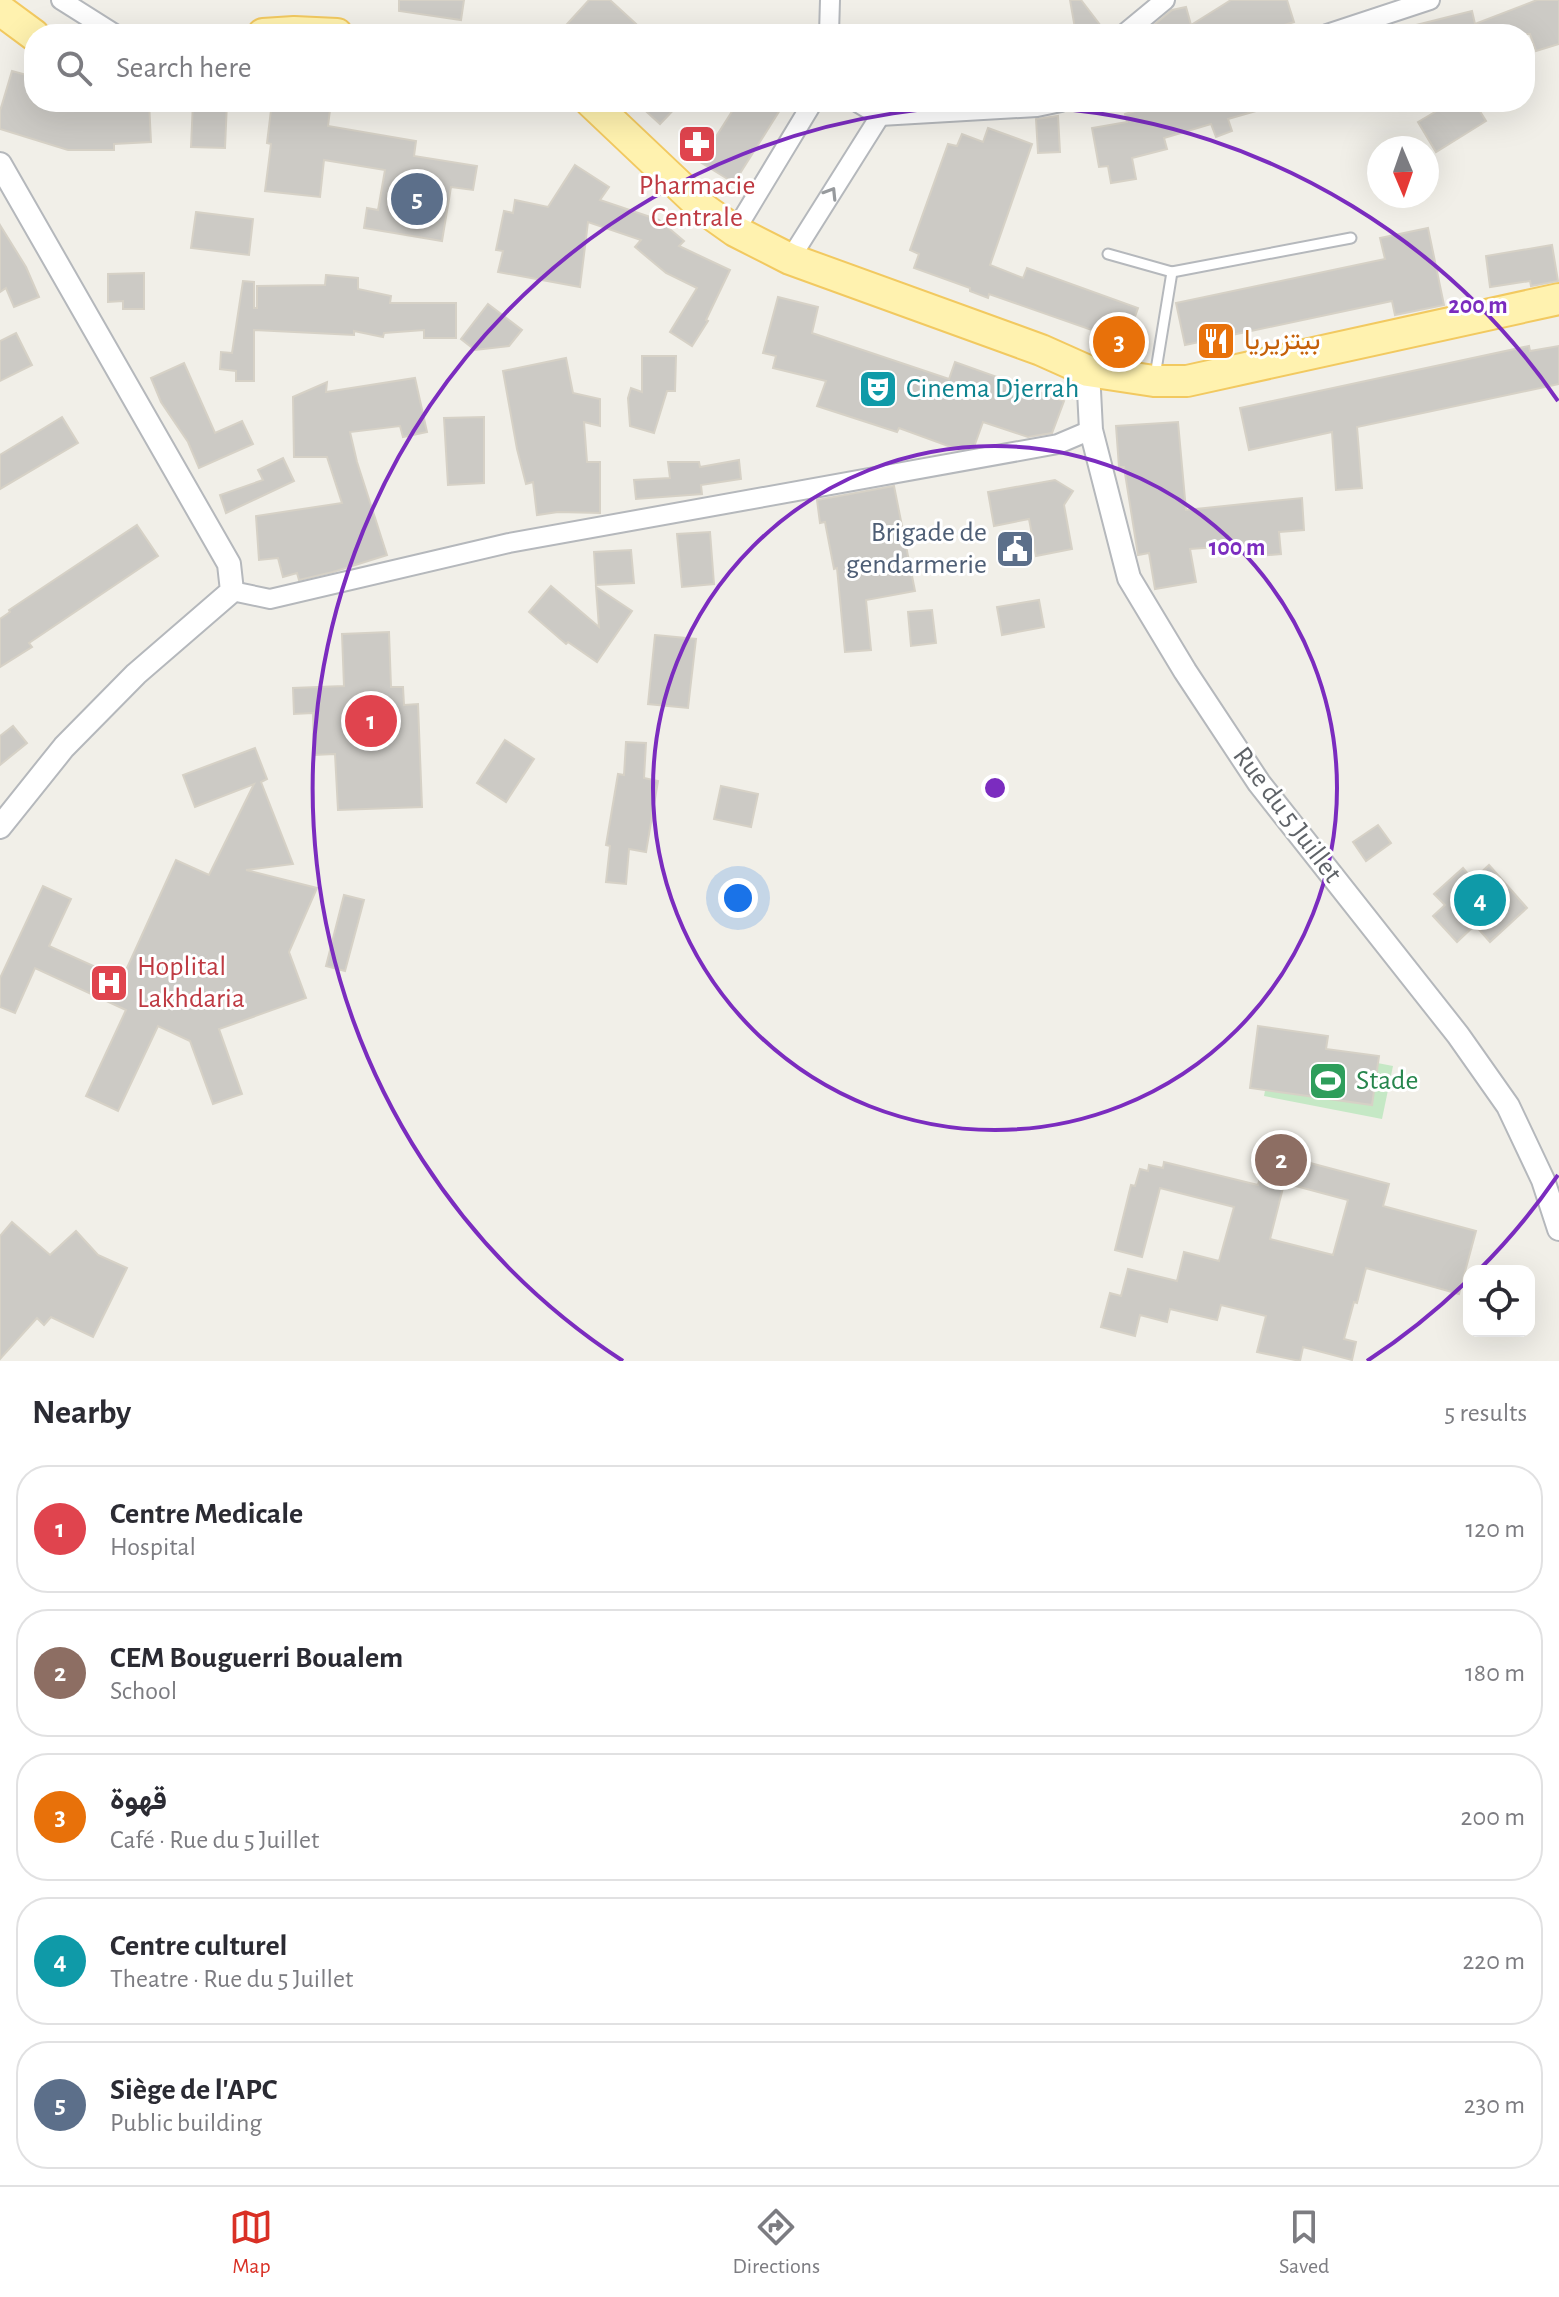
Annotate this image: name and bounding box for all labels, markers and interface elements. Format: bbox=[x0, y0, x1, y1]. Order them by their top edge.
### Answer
search box bbox=[24, 24, 1535, 112]
icon: search bbox=[52, 46, 96, 90]
text: Search here bbox=[116, 53, 252, 83]
pharmacy icon: Pharmacie Centrale bbox=[676, 123, 718, 165]
north arrow bbox=[1367, 136, 1439, 208]
pin: 5 bbox=[391, 169, 443, 229]
place label: Pharmacie Centrale bbox=[639, 172, 755, 232]
one-way arrow bbox=[822, 187, 837, 202]
text: 200 m bbox=[1448, 294, 1508, 318]
pin: 3 bbox=[1093, 312, 1145, 372]
restaurant icon: بيتزيريا bbox=[1195, 320, 1237, 362]
place label: بيتزيريا bbox=[1244, 327, 1321, 357]
theatre icon: Cinema Djerrah bbox=[857, 368, 899, 410]
place label: Cinema Djerrah bbox=[906, 375, 1079, 403]
place label: Brigade de gendarmerie bbox=[846, 519, 987, 579]
public building icon: Brigade de gendarmerie bbox=[994, 528, 1036, 570]
text: 100 m bbox=[1209, 536, 1265, 560]
pin: 1 bbox=[345, 691, 397, 751]
street label: Rue du 5 Juillet bbox=[1227, 742, 1347, 888]
centre of rings bbox=[981, 774, 1009, 802]
pin: 4 bbox=[1454, 870, 1506, 930]
your location bbox=[718, 878, 758, 918]
place label: Hoplital Lakhdaria bbox=[137, 953, 245, 1013]
hospital icon: Hoplital Lakhdaria bbox=[88, 962, 130, 1004]
sports icon: Stade bbox=[1307, 1060, 1349, 1102]
place label: Stade bbox=[1356, 1067, 1418, 1095]
pin: 2 bbox=[1255, 1130, 1307, 1190]
map controls bbox=[1463, 1265, 1535, 1337]
button: locate bbox=[1463, 1265, 1535, 1337]
text: Nearby bbox=[32, 1396, 131, 1430]
text: 5 results bbox=[1444, 1400, 1527, 1426]
text: Centre Medicale bbox=[110, 1499, 303, 1529]
text: 1 bbox=[55, 1516, 65, 1542]
text: 120 m bbox=[1465, 1516, 1525, 1542]
text: Hospital bbox=[110, 1534, 196, 1560]
text: CEM Bouguerri Boualem bbox=[110, 1643, 403, 1673]
text: 2 bbox=[54, 1660, 66, 1686]
text: 180 m bbox=[1465, 1660, 1525, 1686]
text: School bbox=[110, 1678, 177, 1704]
text: قهوة bbox=[110, 1785, 167, 1815]
text: 3 bbox=[54, 1804, 66, 1830]
text: 200 m bbox=[1461, 1804, 1525, 1830]
text: Café · Rue du 5 Juillet bbox=[110, 1827, 319, 1853]
text: Centre culturel bbox=[110, 1931, 287, 1961]
text: 4 bbox=[53, 1948, 67, 1974]
text: 220 m bbox=[1463, 1948, 1525, 1974]
text: Theatre · Rue du 5 Juillet bbox=[110, 1966, 353, 1992]
text: Siège de l'APC bbox=[110, 2075, 277, 2105]
text: 5 bbox=[54, 2092, 66, 2118]
text: 230 m bbox=[1464, 2092, 1525, 2118]
text: Public building bbox=[110, 2110, 262, 2136]
tab: Map bbox=[229, 2205, 273, 2279]
tab: Directions bbox=[732, 2205, 820, 2279]
tab: Saved bbox=[1279, 2205, 1329, 2279]

